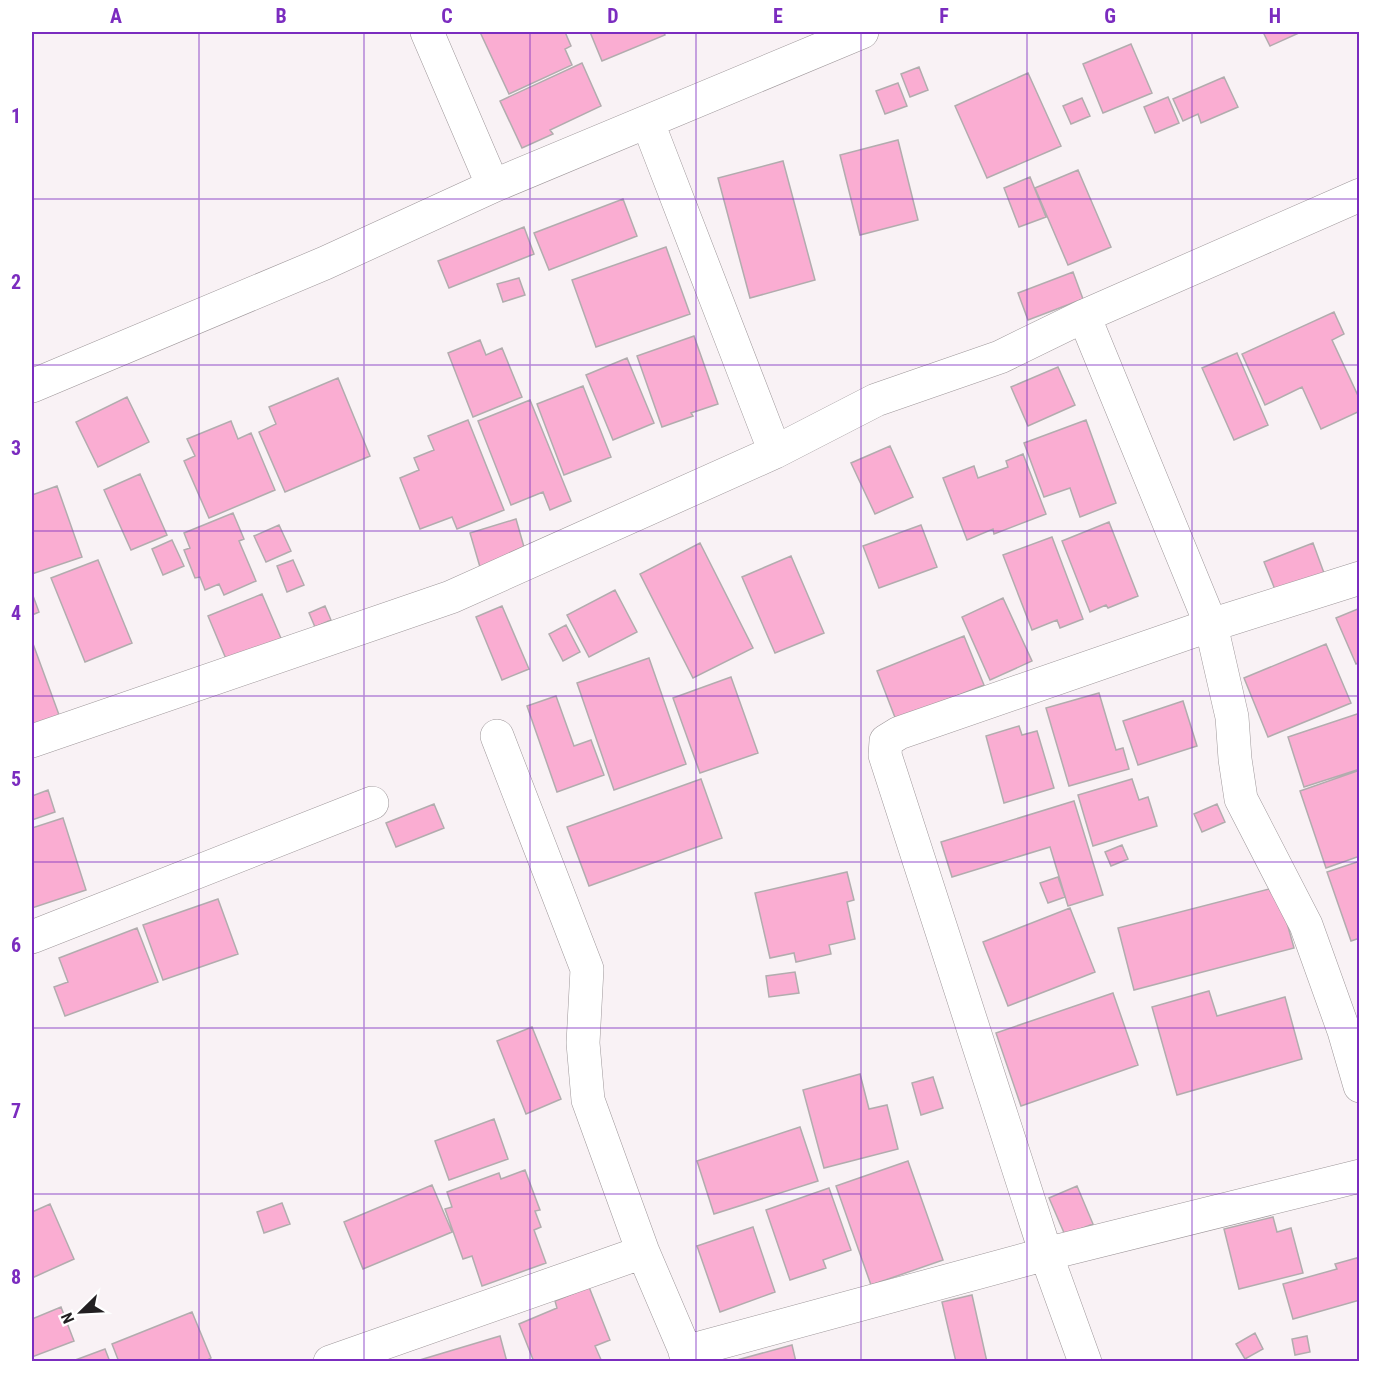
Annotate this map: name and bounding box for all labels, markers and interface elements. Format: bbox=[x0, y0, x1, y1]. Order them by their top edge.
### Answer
text: A bbox=[110, 4, 122, 28]
text: B bbox=[275, 4, 287, 28]
text: C bbox=[441, 4, 453, 28]
text: D bbox=[607, 4, 619, 28]
text: E bbox=[773, 4, 783, 28]
text: F bbox=[939, 4, 949, 28]
text: G bbox=[1104, 4, 1116, 28]
text: H bbox=[1269, 4, 1281, 28]
text: 1 bbox=[11, 104, 21, 128]
text: 2 bbox=[11, 270, 21, 294]
text: 3 bbox=[11, 436, 21, 460]
text: 4 bbox=[11, 601, 21, 625]
text: 5 bbox=[11, 767, 21, 791]
text: 6 bbox=[11, 933, 21, 957]
text: 7 bbox=[11, 1099, 21, 1123]
text: 8 bbox=[11, 1265, 21, 1289]
north arrow bbox=[51, 1282, 111, 1342]
text: N bbox=[57, 1310, 78, 1326]

